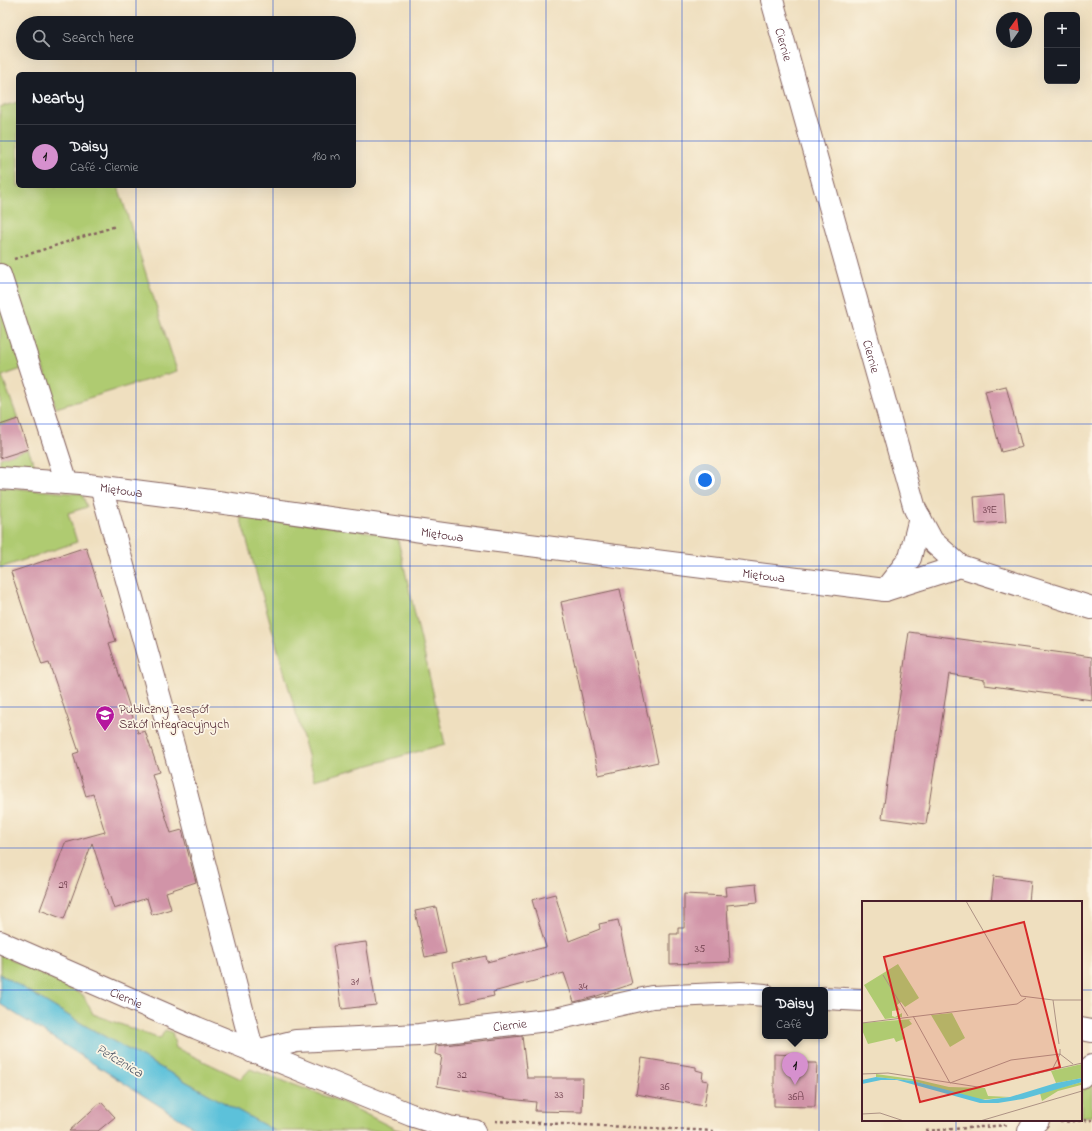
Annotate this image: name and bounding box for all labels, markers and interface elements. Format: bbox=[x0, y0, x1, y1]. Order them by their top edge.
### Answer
north arrow bbox=[996, 12, 1032, 48]
map controls bbox=[1044, 12, 1080, 84]
button: + bbox=[1044, 12, 1080, 48]
search box bbox=[16, 16, 356, 60]
street label: Ciernie bbox=[769, 26, 797, 64]
icon: search bbox=[30, 27, 52, 49]
text: Search here bbox=[62, 27, 134, 49]
button: − bbox=[1044, 48, 1080, 84]
text: Nearby bbox=[32, 86, 84, 111]
text: Daisy bbox=[70, 136, 108, 158]
text: 1 bbox=[43, 147, 47, 166]
text: 180 m bbox=[312, 147, 340, 166]
text: Café · Ciernie bbox=[70, 158, 138, 177]
street label: Ciernie bbox=[857, 338, 884, 376]
your location bbox=[695, 470, 715, 490]
street label: Miętowa bbox=[99, 479, 144, 503]
house number: 39E bbox=[983, 502, 998, 518]
street label: Miętowa bbox=[420, 523, 465, 548]
street label: Miętowa bbox=[741, 564, 786, 588]
place label: Publiczny Zespół Szkół Integracyjnych bbox=[119, 700, 229, 735]
school or university icon: Publiczny Zespół Szkół Integracyjnych bbox=[94, 704, 116, 732]
house number: 29 bbox=[59, 877, 68, 893]
inset map bbox=[862, 901, 1082, 1121]
house number: 35 bbox=[695, 941, 705, 957]
house number: 31 bbox=[351, 974, 360, 990]
house number: 34 bbox=[578, 979, 588, 995]
street label: Ciernie bbox=[107, 983, 145, 1014]
popup bbox=[762, 987, 828, 1039]
text: Daisy bbox=[776, 993, 814, 1015]
street label: Ciernie bbox=[492, 1014, 528, 1037]
text: Café bbox=[776, 1015, 801, 1034]
water label: Pełcznica bbox=[92, 1039, 147, 1084]
pin: 1 bbox=[782, 1052, 808, 1085]
house number: 32 bbox=[457, 1067, 468, 1083]
house number: 36 bbox=[660, 1079, 670, 1095]
house number: 33 bbox=[554, 1087, 564, 1103]
house number: 36A bbox=[788, 1089, 804, 1105]

